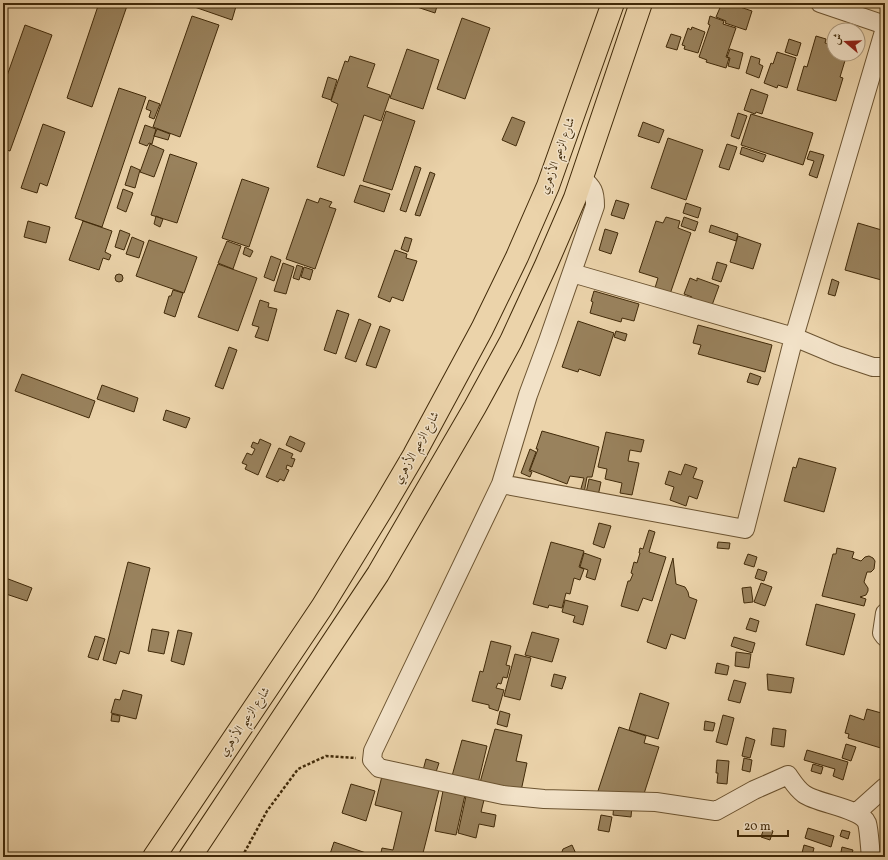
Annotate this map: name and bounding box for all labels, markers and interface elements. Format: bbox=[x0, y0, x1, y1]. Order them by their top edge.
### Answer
north arrow bbox=[826, 22, 866, 62]
text: ش bbox=[829, 32, 847, 47]
street label: شارع الزعيم الأزهري bbox=[535, 115, 582, 198]
street label: شارع الزعيم الأزهري bbox=[389, 408, 446, 489]
street label: شارع الزعيم الأزهري bbox=[214, 683, 277, 762]
scale bar bbox=[738, 812, 788, 838]
text: 20 m bbox=[744, 819, 771, 835]

